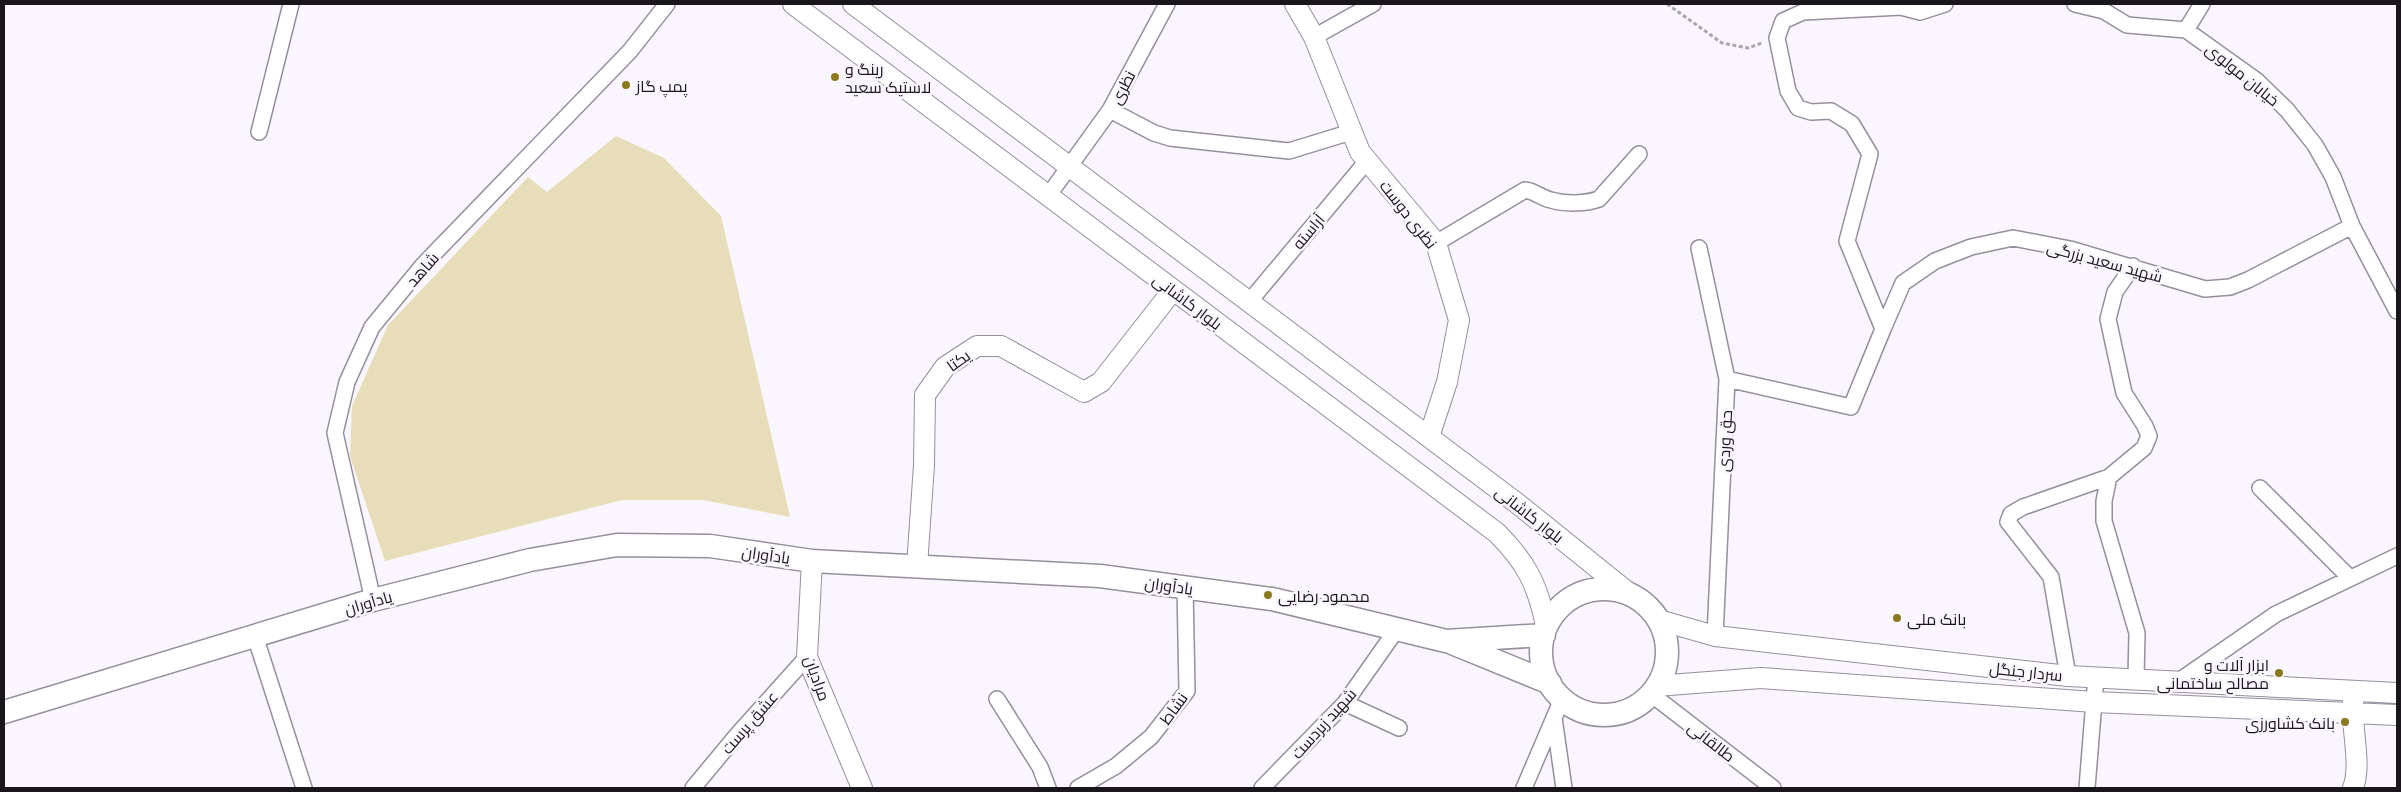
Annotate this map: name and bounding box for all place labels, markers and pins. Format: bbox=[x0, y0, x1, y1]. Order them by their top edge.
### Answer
place label: رینگ و لاستیک سعید bbox=[845, 59, 931, 97]
marker: رینگ و لاستیک سعید bbox=[829, 71, 841, 83]
place label: پمپ گاز bbox=[635, 76, 688, 98]
marker: پمپ گاز bbox=[620, 79, 632, 91]
place label: محمود رضایی bbox=[1278, 586, 1370, 607]
marker: محمود رضایی bbox=[1262, 589, 1274, 601]
place label: بانک ملی bbox=[1907, 609, 1966, 630]
marker: بانک ملی bbox=[1891, 612, 1903, 624]
place label: ابزار آلات و مصالح ساختمانی bbox=[2157, 655, 2269, 695]
marker: ابزار آلات و مصالح ساختمانی bbox=[2273, 667, 2285, 679]
place label: بانک کشاورزی bbox=[2245, 713, 2335, 734]
marker: بانک کشاورزی bbox=[2339, 716, 2351, 728]

